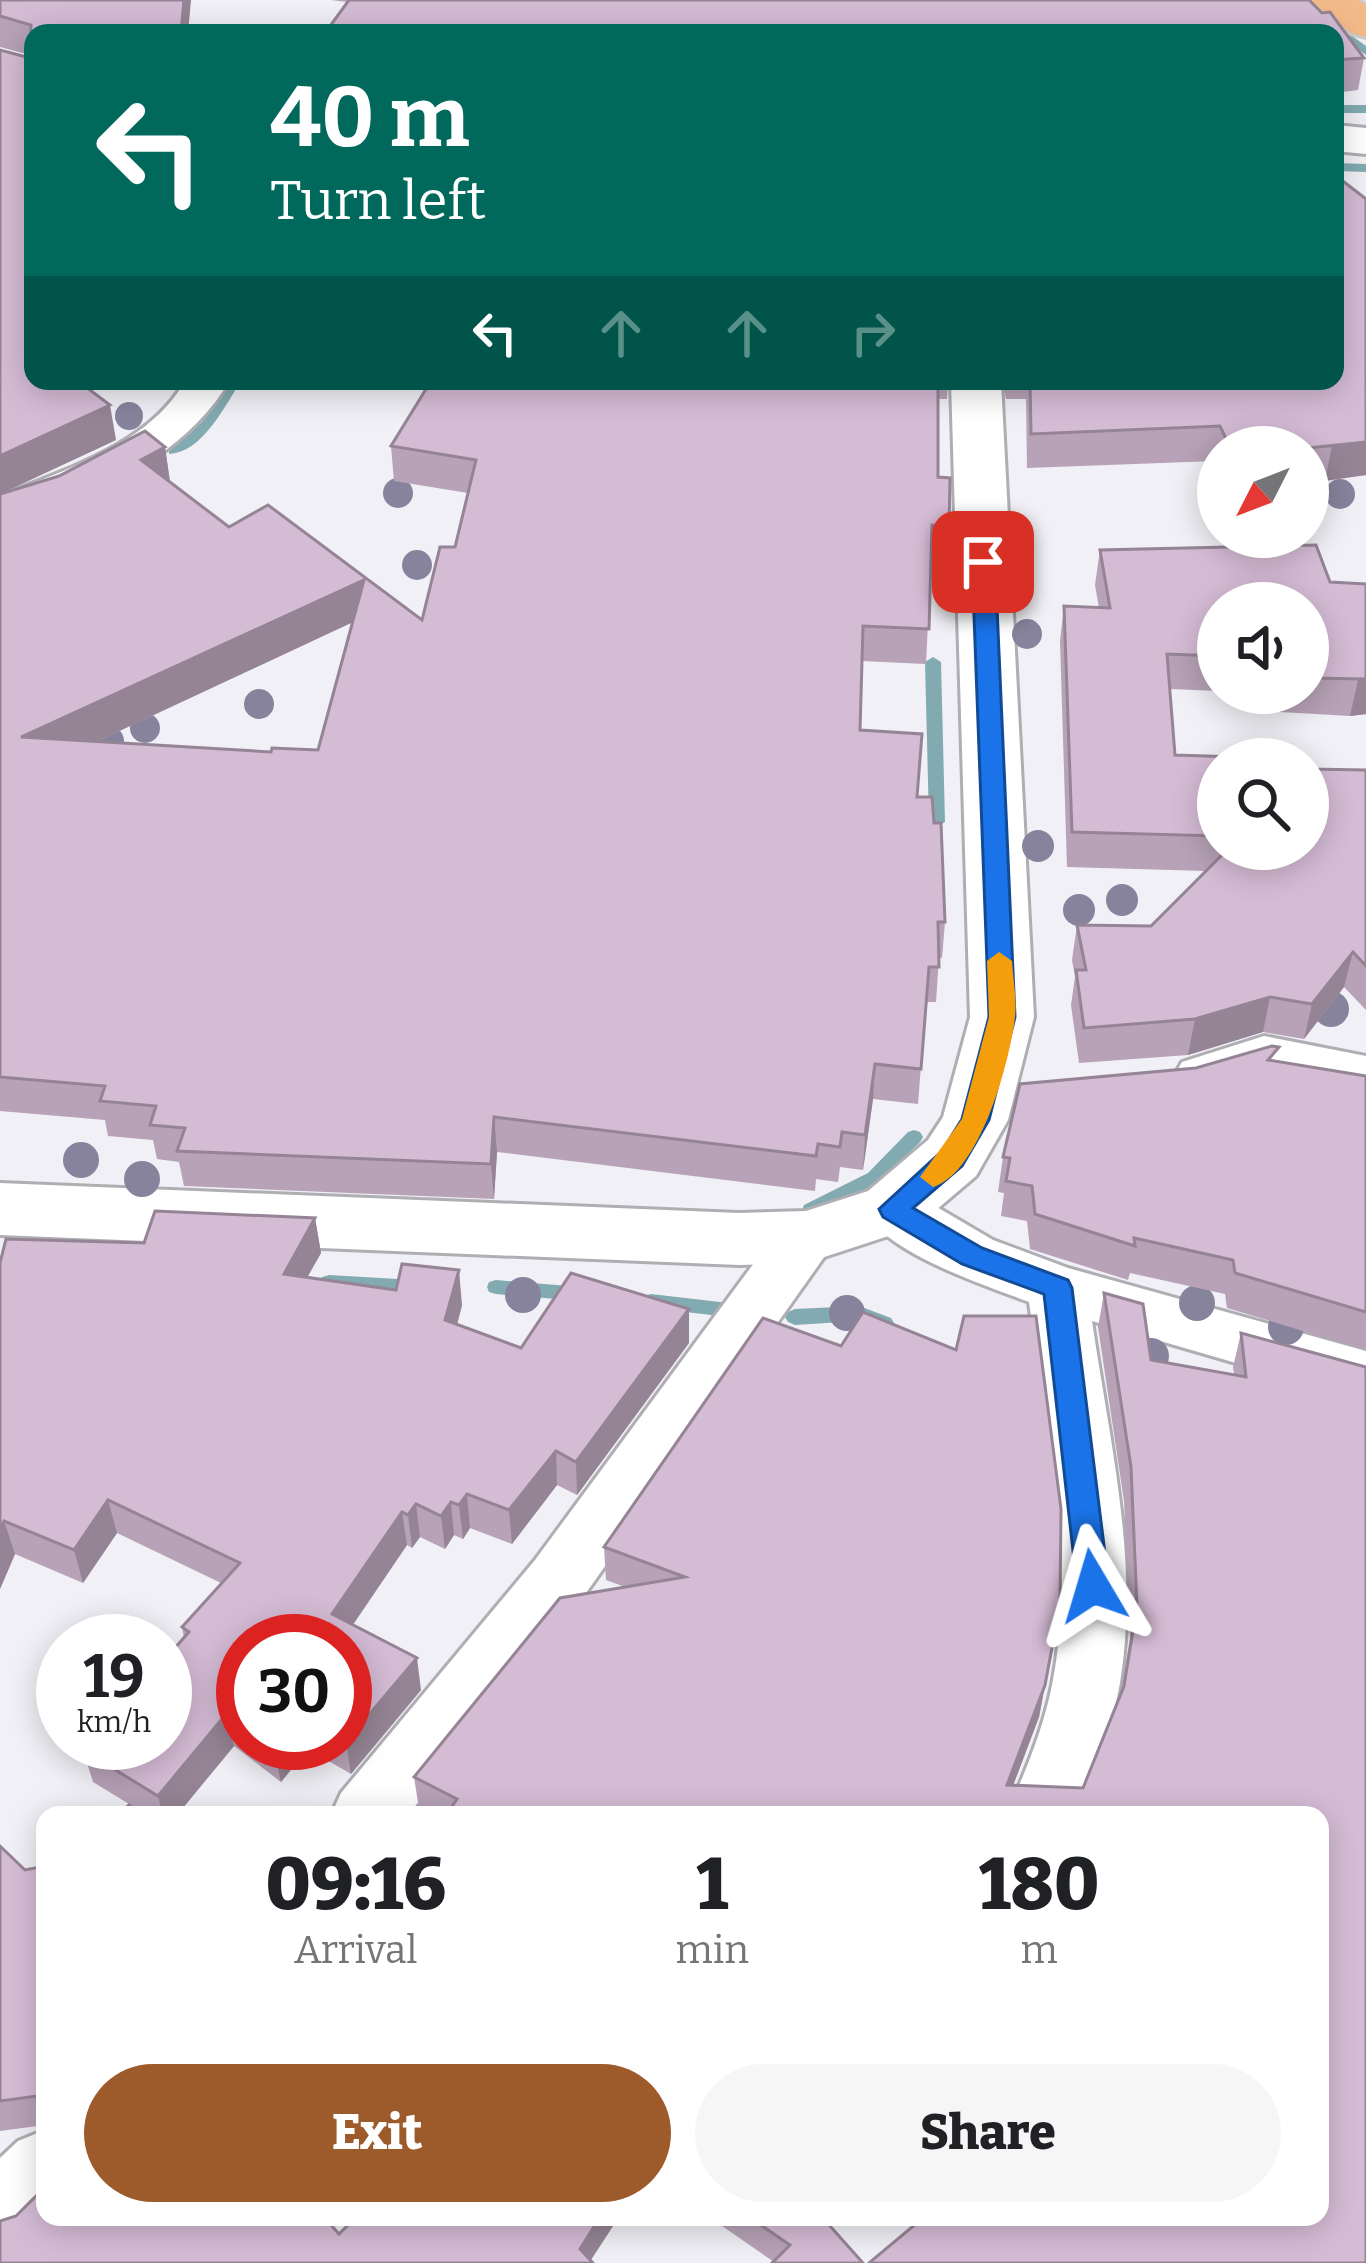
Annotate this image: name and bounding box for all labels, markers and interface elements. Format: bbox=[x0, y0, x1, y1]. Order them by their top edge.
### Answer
text: 40 m bbox=[270, 67, 470, 168]
icon: left bbox=[72, 72, 228, 228]
text: Turn left bbox=[270, 169, 486, 233]
icon: left bbox=[462, 300, 528, 366]
icon: ahead bbox=[588, 300, 654, 366]
icon: ahead bbox=[714, 300, 780, 366]
icon: right bbox=[840, 300, 906, 366]
north arrow bbox=[1197, 426, 1329, 558]
map controls bbox=[1197, 426, 1329, 870]
pin bbox=[932, 511, 1034, 613]
icon: arrive bbox=[950, 529, 1016, 595]
button: sound bbox=[1197, 582, 1329, 714]
button: search bbox=[1197, 738, 1329, 870]
position arrow bbox=[1030, 1523, 1156, 1649]
speed limit sign: 30 bbox=[216, 1614, 372, 1770]
text: 19 bbox=[83, 1641, 145, 1713]
text: km/h bbox=[77, 1704, 151, 1740]
text: 09:16 bbox=[266, 1842, 446, 1928]
text: 1 bbox=[696, 1842, 728, 1928]
text: 180 bbox=[979, 1842, 1099, 1928]
text: Arrival bbox=[294, 1927, 418, 1973]
text: min bbox=[676, 1927, 749, 1973]
text: m bbox=[1020, 1927, 1058, 1973]
button: Exit bbox=[84, 2064, 671, 2202]
button: Share bbox=[695, 2064, 1281, 2202]

